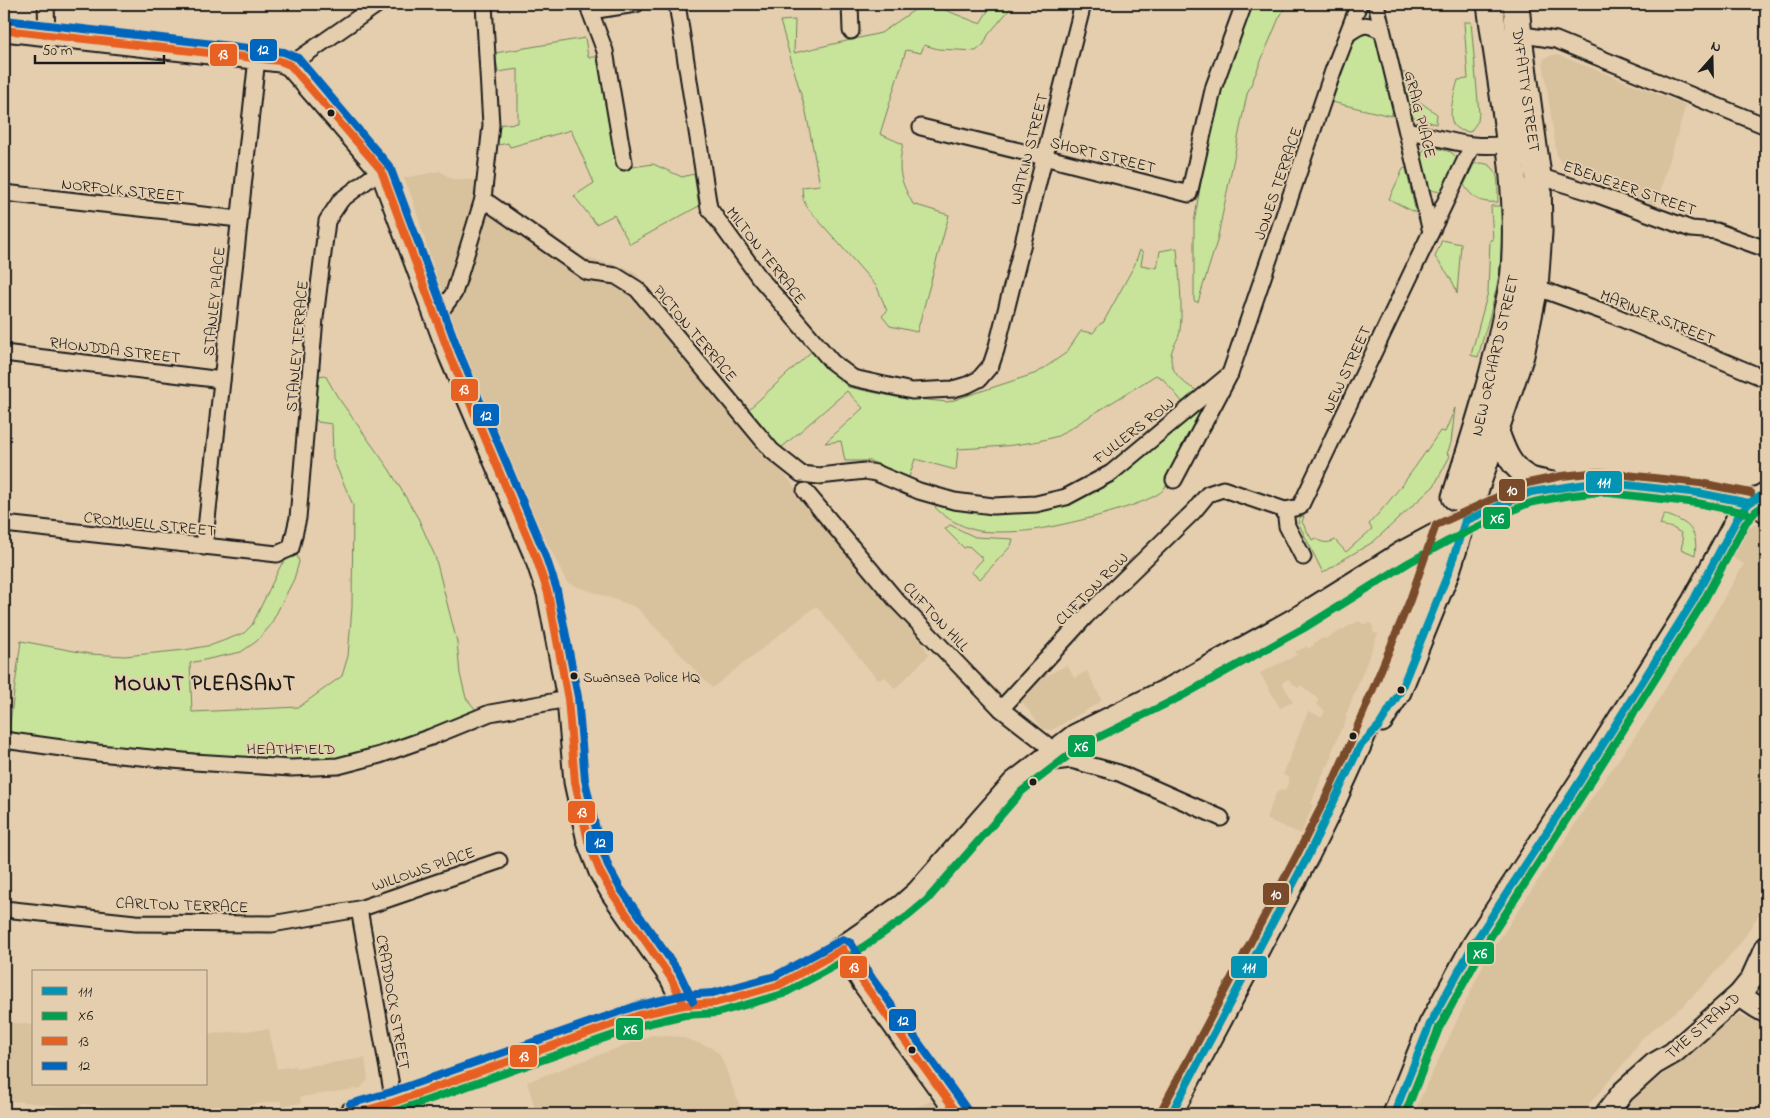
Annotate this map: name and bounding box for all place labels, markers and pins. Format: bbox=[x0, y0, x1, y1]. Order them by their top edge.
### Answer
unlabelled marker bbox=[326, 108, 336, 118]
place label: Swansea Police HQ bbox=[583, 667, 700, 689]
marker: Swansea Police HQ bbox=[569, 671, 579, 681]
unlabelled marker bbox=[1396, 685, 1406, 695]
unlabelled marker bbox=[1348, 731, 1358, 741]
unlabelled marker bbox=[1028, 777, 1038, 787]
unlabelled marker bbox=[907, 1045, 917, 1055]

